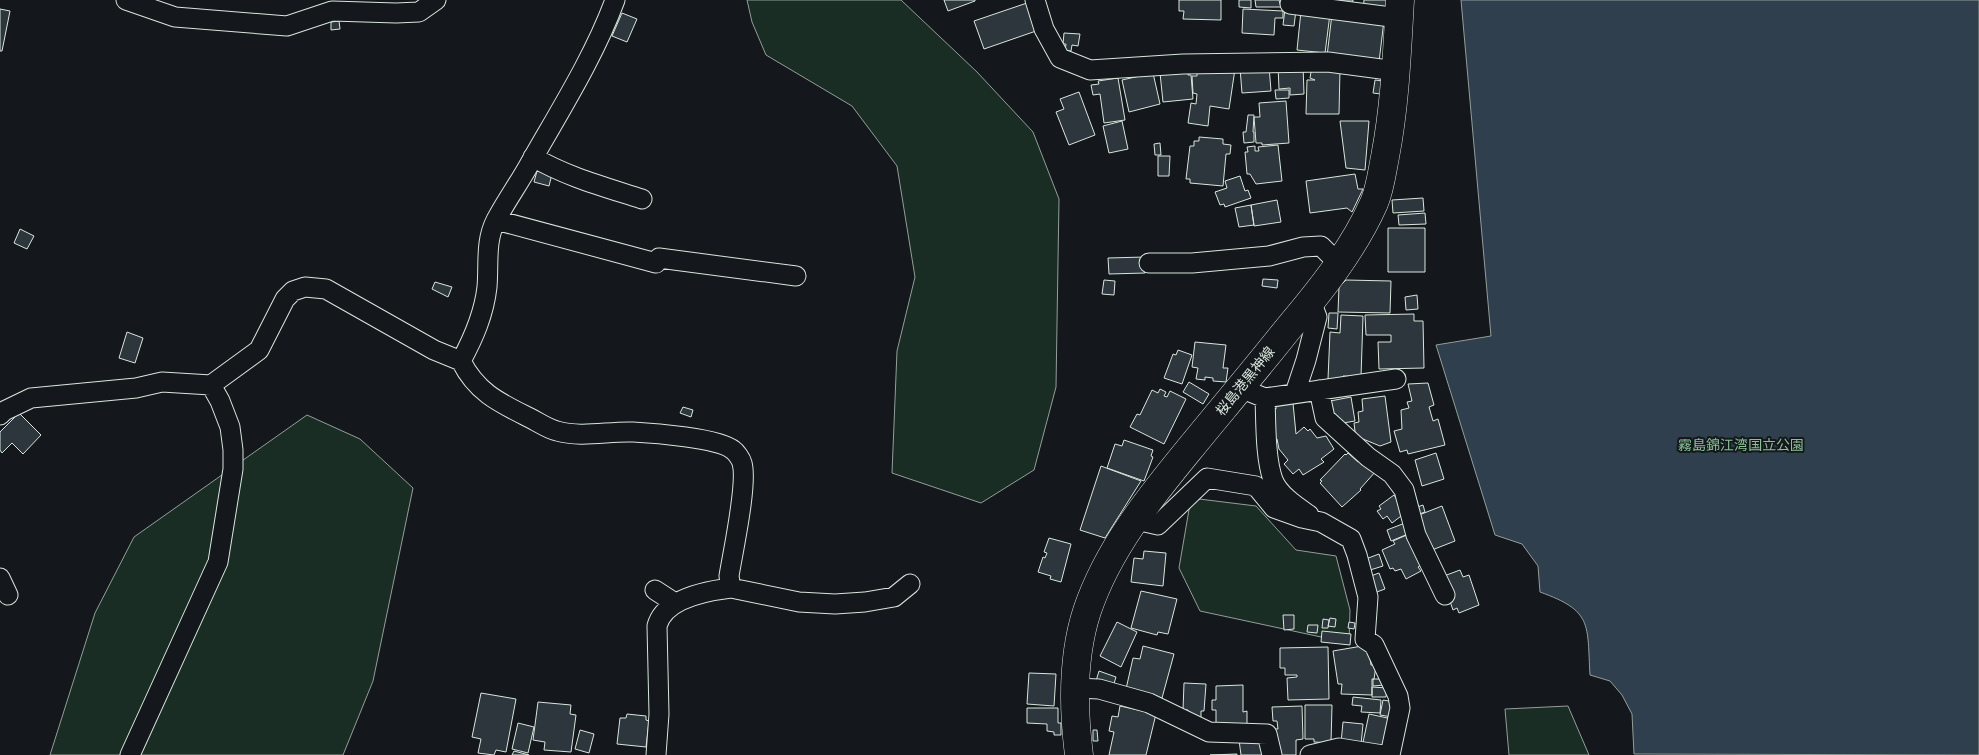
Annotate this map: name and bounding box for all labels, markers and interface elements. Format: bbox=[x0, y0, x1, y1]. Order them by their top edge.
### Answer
street label: 桜島港黒神線 bbox=[1212, 343, 1278, 419]
park label: 霧島錦江湾国立公園 bbox=[1678, 437, 1804, 454]

